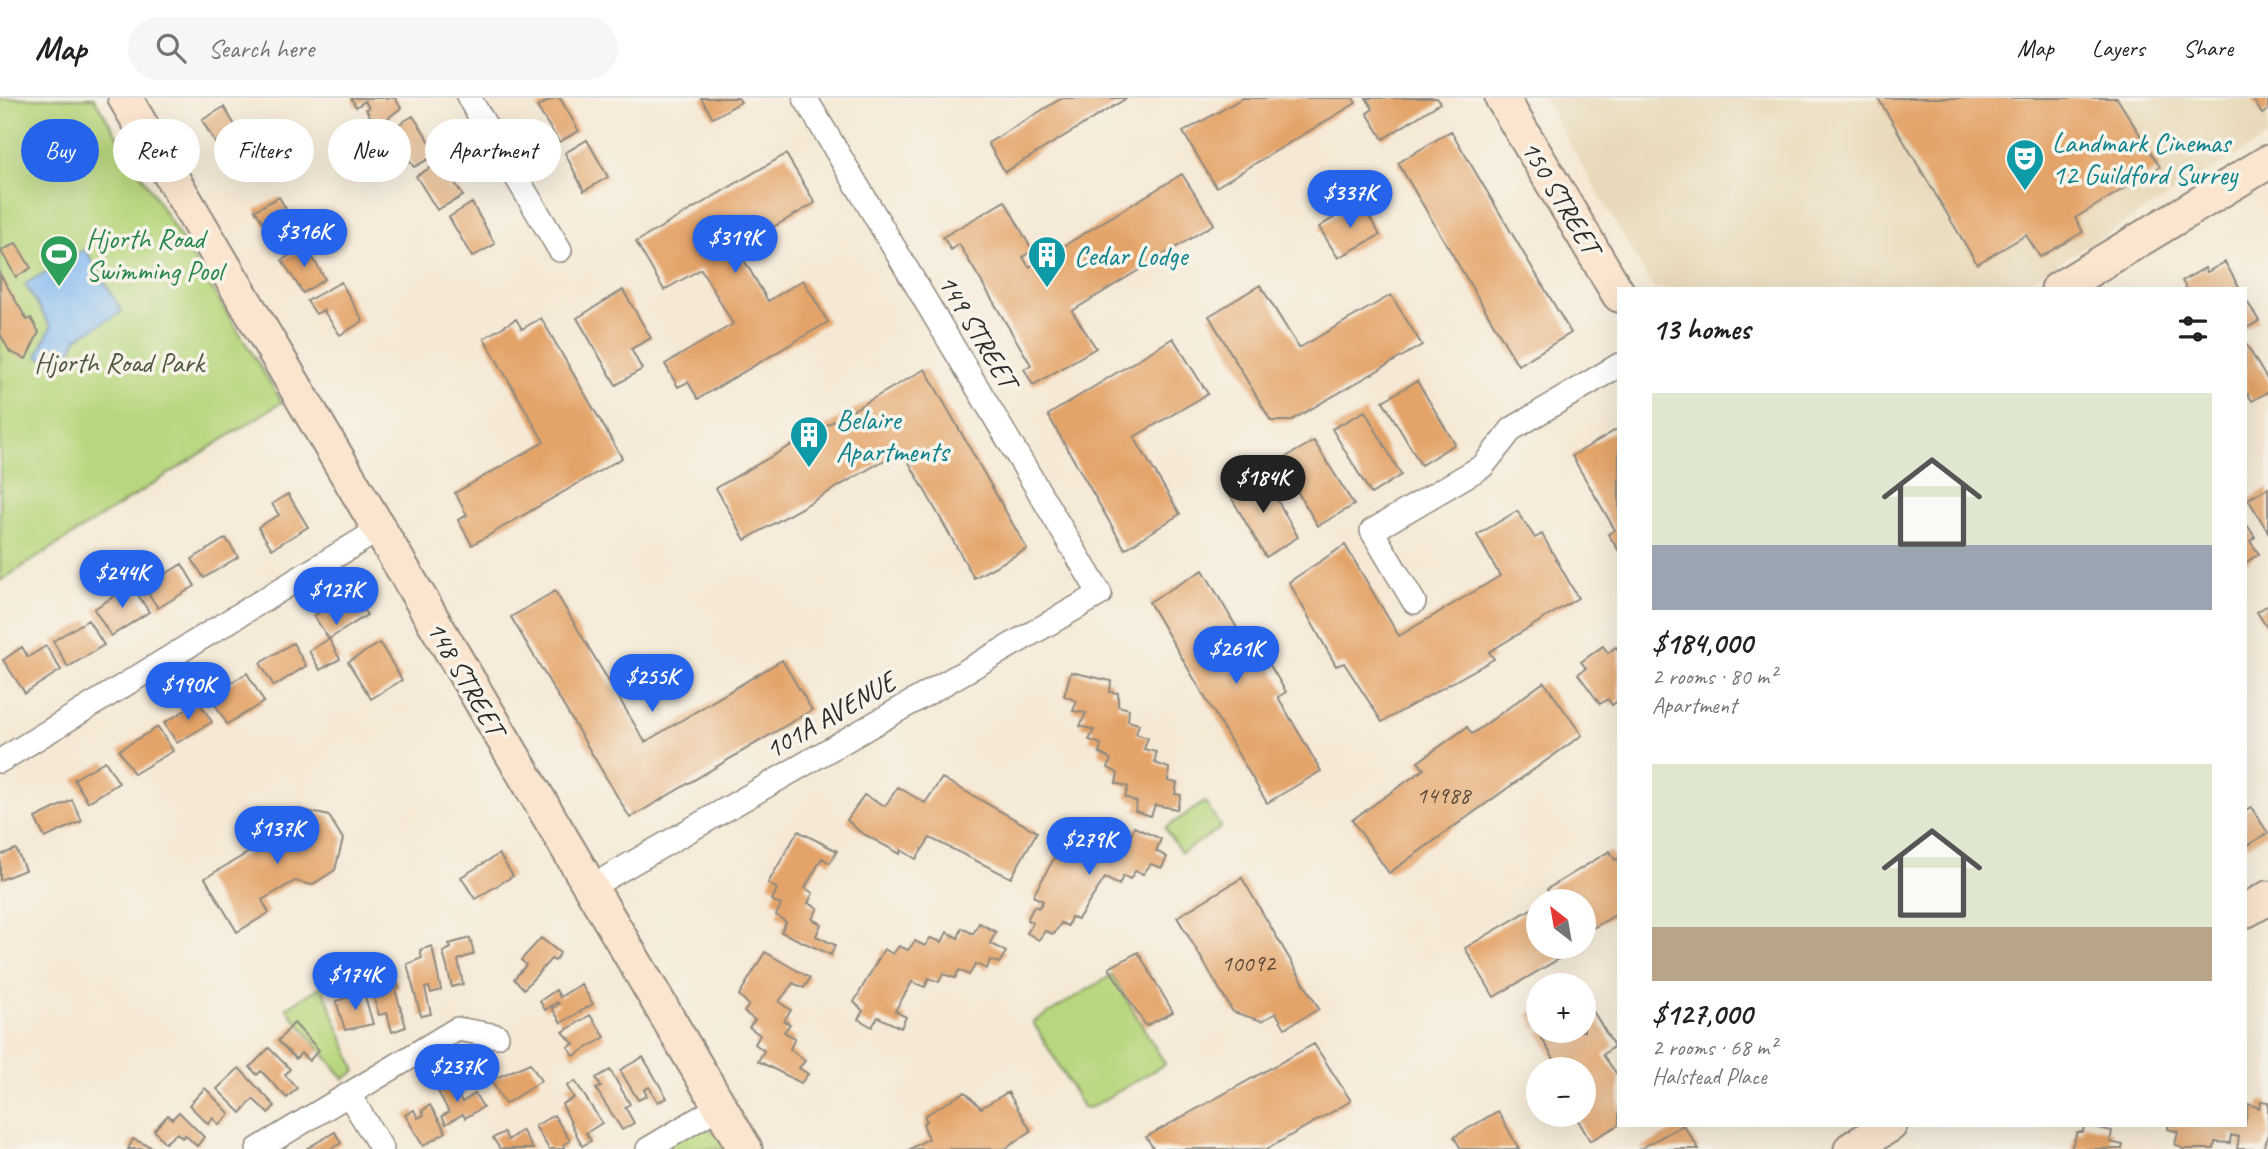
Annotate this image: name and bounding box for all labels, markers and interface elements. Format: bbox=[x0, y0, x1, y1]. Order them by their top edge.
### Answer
search box bbox=[128, 17, 618, 80]
text: Map bbox=[35, 27, 86, 69]
icon: search bbox=[152, 29, 190, 67]
text: Search here bbox=[208, 32, 314, 65]
text: Map bbox=[2017, 33, 2054, 63]
text: Layers bbox=[2092, 33, 2145, 63]
text: Share bbox=[2183, 33, 2233, 63]
chip: Buy bbox=[21, 119, 99, 182]
chip: Rent bbox=[113, 119, 200, 182]
chip: Filters bbox=[214, 119, 314, 182]
chip: New bbox=[328, 119, 411, 182]
chip: Apartment bbox=[425, 119, 561, 182]
place label: Landmark Cinemas 12 Guildford Surrey bbox=[2052, 125, 2240, 192]
street label: 150 STREET bbox=[1513, 134, 1612, 266]
theatre icon: Landmark Cinemas 12 Guildford Surrey bbox=[2004, 137, 2046, 192]
pin: $337K bbox=[1301, 170, 1399, 230]
text: $337K bbox=[1324, 178, 1377, 207]
pin: $316K bbox=[255, 209, 353, 269]
pin: $319K bbox=[686, 216, 784, 275]
text: $316K bbox=[277, 217, 331, 246]
place label: Hjorth Road Swimming Pool bbox=[86, 221, 228, 288]
text: $319K bbox=[709, 223, 761, 252]
sports icon: Hjorth Road Swimming Pool bbox=[38, 233, 80, 288]
building icon: Cedar Lodge bbox=[1026, 234, 1068, 289]
place label: Cedar Lodge bbox=[1074, 238, 1189, 273]
street label: 149 STREET bbox=[930, 268, 1029, 400]
text: 13 homes bbox=[1652, 310, 1750, 348]
icon: filters bbox=[2174, 310, 2212, 348]
park label: Hjorth Road Park bbox=[34, 345, 207, 380]
place label: Belaire Apartments bbox=[836, 402, 951, 469]
building icon: Belaire Apartments bbox=[788, 414, 830, 469]
icon: home bbox=[1869, 439, 1995, 565]
pin: $184K bbox=[1214, 456, 1312, 515]
text: $184K bbox=[1236, 463, 1290, 492]
pin: $244K bbox=[73, 550, 171, 610]
text: $244K bbox=[95, 558, 149, 587]
pin: $127K bbox=[287, 568, 385, 627]
text: $127K bbox=[310, 575, 363, 604]
street label: 148 STREET bbox=[419, 614, 516, 747]
text: $184,000 bbox=[1652, 624, 1752, 662]
pin: $261K bbox=[1187, 626, 1285, 686]
text: $261K bbox=[1209, 634, 1263, 663]
pin: $255K bbox=[603, 654, 701, 714]
pin: $190K bbox=[139, 662, 237, 722]
text: $255K bbox=[626, 662, 678, 691]
street label: 101A AVENUE bbox=[759, 662, 905, 766]
text: 2 rooms · 80 m² bbox=[1652, 662, 1776, 691]
text: $190K bbox=[162, 670, 214, 699]
text: Apartment bbox=[1652, 691, 1737, 720]
house number: 14988 bbox=[1416, 780, 1472, 810]
pin: $137K bbox=[228, 806, 326, 866]
icon: home bbox=[1869, 810, 1995, 936]
text: $137K bbox=[251, 814, 304, 843]
pin: $279K bbox=[1040, 818, 1138, 877]
text: $279K bbox=[1063, 825, 1115, 854]
north arrow bbox=[1526, 889, 1596, 959]
map controls bbox=[1526, 889, 1596, 1127]
house number: 10092 bbox=[1221, 948, 1277, 978]
pin: $174K bbox=[306, 953, 404, 1012]
text: $174K bbox=[329, 960, 382, 989]
button: + bbox=[1526, 973, 1596, 1043]
text: $127,000 bbox=[1652, 995, 1752, 1033]
text: 2 rooms · 68 m² bbox=[1652, 1033, 1776, 1062]
pin: $237K bbox=[408, 1044, 506, 1104]
text: $237K bbox=[431, 1052, 484, 1081]
button: − bbox=[1526, 1057, 1596, 1127]
text: Halstead Place bbox=[1652, 1062, 1767, 1091]

